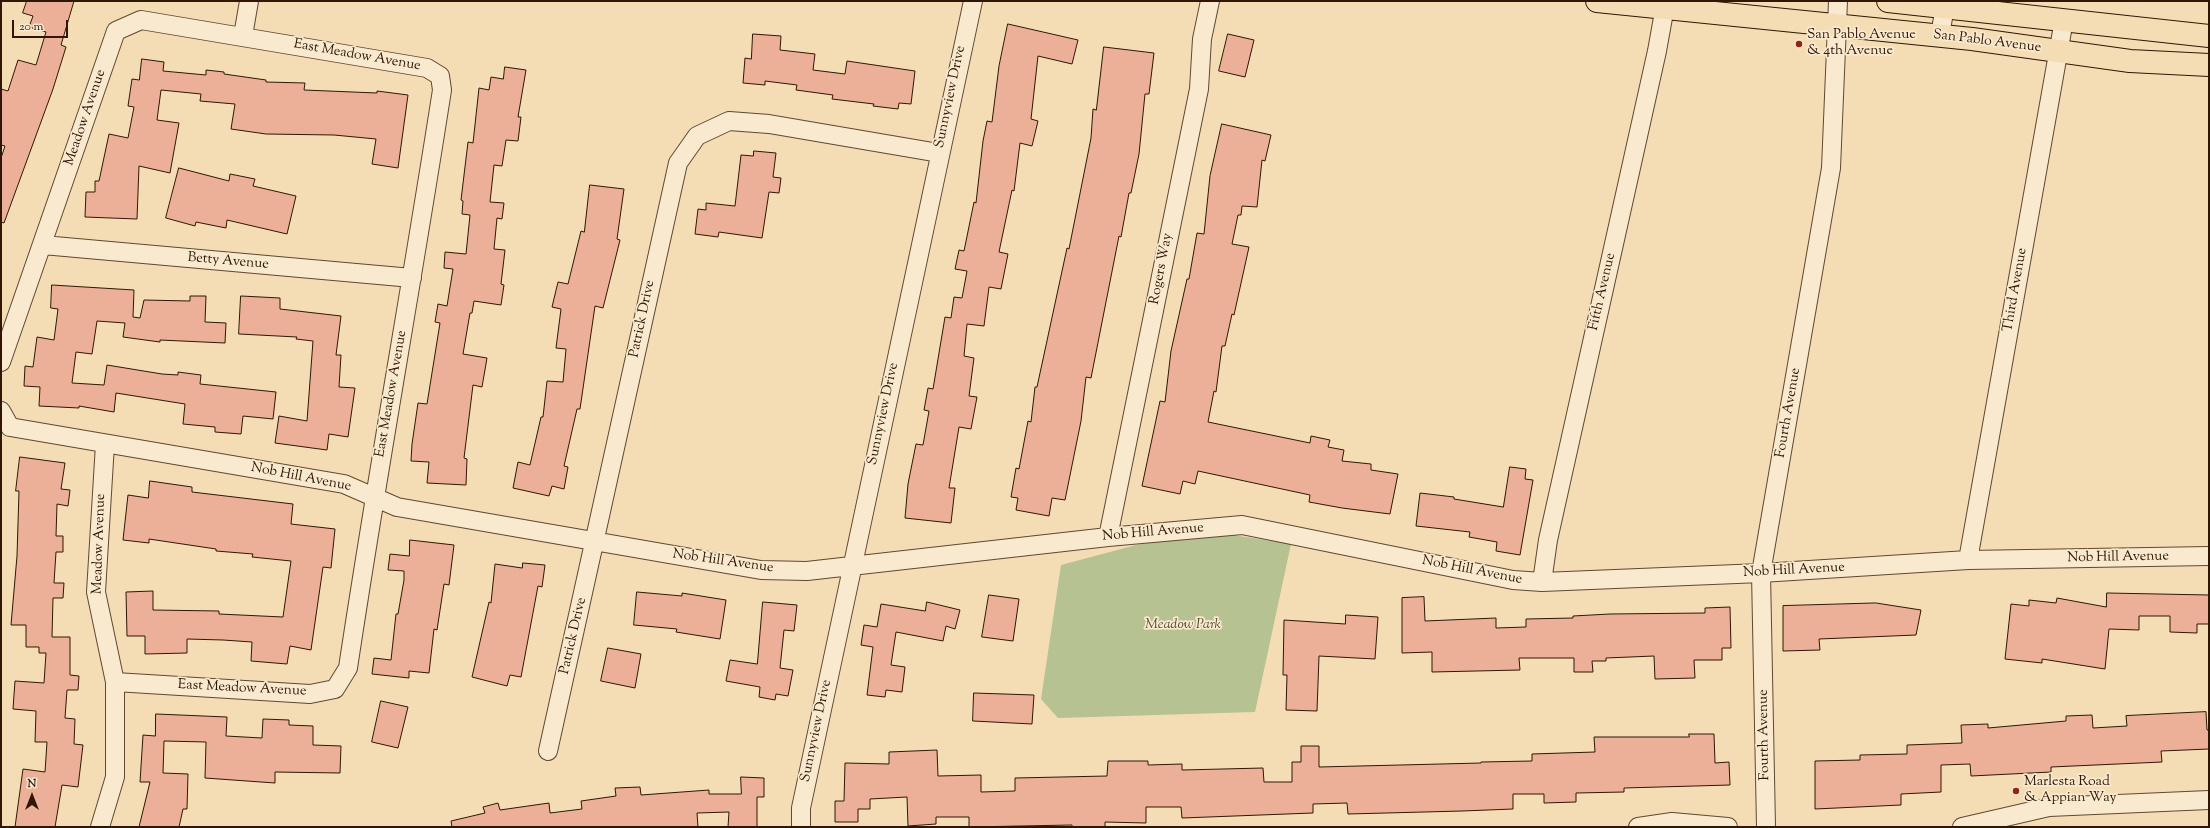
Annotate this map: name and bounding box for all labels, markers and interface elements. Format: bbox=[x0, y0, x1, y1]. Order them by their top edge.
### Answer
scale bar bbox=[14, 12, 70, 38]
text: 20 m bbox=[19, 18, 43, 36]
street label: San Pablo Avenue bbox=[1932, 27, 2042, 57]
place label: San Pablo Avenue & 4th Avenue bbox=[1807, 28, 1916, 60]
street label: East Meadow Avenue bbox=[292, 37, 422, 75]
marker: San Pablo Avenue & 4th Avenue bbox=[1794, 39, 1804, 49]
street label: Sunnyview Drive bbox=[932, 44, 970, 150]
street label: Meadow Avenue bbox=[62, 68, 110, 168]
street label: Rogers Way bbox=[1147, 232, 1177, 306]
street label: Third Avenue bbox=[2000, 247, 2032, 333]
street label: Betty Avenue bbox=[187, 250, 269, 274]
street label: Fifth Avenue bbox=[1586, 252, 1620, 332]
street label: Patrick Drive bbox=[627, 279, 659, 359]
street label: East Meadow Avenue bbox=[373, 329, 411, 459]
street label: Sunnyview Drive bbox=[865, 361, 903, 467]
street label: Fourth Avenue bbox=[1773, 367, 1805, 459]
street label: Nob Hill Avenue bbox=[249, 460, 353, 496]
street label: Meadow Avenue bbox=[90, 493, 110, 595]
street label: Nob Hill Avenue bbox=[1102, 520, 1204, 546]
street label: Nob Hill Avenue bbox=[671, 547, 775, 577]
street label: Nob Hill Avenue bbox=[2067, 549, 2169, 567]
street label: Nob Hill Avenue bbox=[1420, 553, 1524, 589]
street label: Nob Hill Avenue bbox=[1743, 560, 1845, 582]
street label: Patrick Drive bbox=[557, 596, 591, 676]
park label: Meadow Park bbox=[1145, 618, 1221, 634]
street label: East Meadow Avenue bbox=[177, 677, 307, 701]
street label: Sunnyview Drive bbox=[798, 678, 836, 784]
street label: Fourth Avenue bbox=[1756, 689, 1774, 781]
place label: Marlesta Road & Appian Way bbox=[2024, 775, 2117, 808]
north arrow bbox=[12, 776, 52, 816]
text: N bbox=[28, 776, 36, 792]
marker: Marlesta Road & Appian Way bbox=[2011, 786, 2021, 796]

